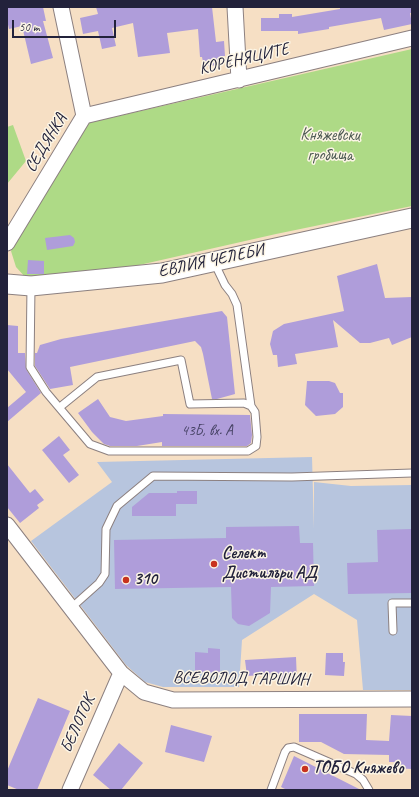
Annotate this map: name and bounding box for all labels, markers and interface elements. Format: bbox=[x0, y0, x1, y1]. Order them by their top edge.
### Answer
scale bar bbox=[14, 12, 118, 38]
text: 50 m bbox=[19, 19, 39, 35]
street label: КОРЕНЯЦИТЕ bbox=[197, 39, 291, 79]
street label: СЕДЯНКА bbox=[21, 110, 71, 176]
park label: Княжевски гробища bbox=[300, 126, 360, 166]
street label: ЕВЛИЯ ЧЕЛЕБИ bbox=[156, 240, 266, 282]
house number: 43Б, вх. А bbox=[181, 422, 233, 440]
place label: Селект Дистилъри АД bbox=[222, 544, 317, 584]
marker: Селект Дистилъри АД bbox=[209, 559, 219, 569]
place label: 310 bbox=[134, 570, 157, 590]
marker: 310 bbox=[121, 575, 131, 585]
street label: ВСЕВОЛОД ГАРШИН bbox=[173, 668, 309, 690]
street label: БЕЛОТОК bbox=[56, 692, 100, 756]
place label: ТОБО Княжево bbox=[313, 759, 404, 779]
marker: ТОБО Княжево bbox=[300, 764, 310, 774]

